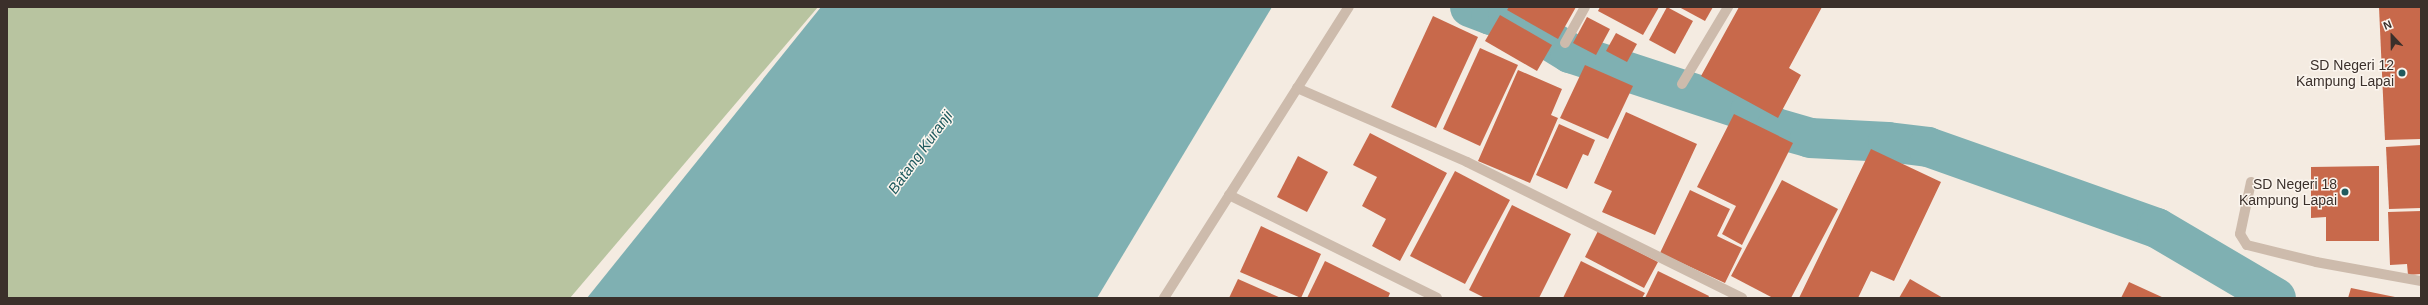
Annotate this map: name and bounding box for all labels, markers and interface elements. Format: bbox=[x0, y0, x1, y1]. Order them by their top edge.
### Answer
north arrow bbox=[2372, 16, 2412, 56]
text: N bbox=[2382, 18, 2393, 32]
place label: SD Negeri 12 Kampung Lapai bbox=[2296, 57, 2394, 90]
marker: SD Negeri 12 Kampung Lapai bbox=[2397, 68, 2407, 78]
water label: Batang Kuranji bbox=[884, 107, 956, 197]
place label: SD Negeri 18 Kampung Lapai bbox=[2239, 176, 2337, 208]
marker: SD Negeri 18 Kampung Lapai bbox=[2340, 187, 2350, 197]

